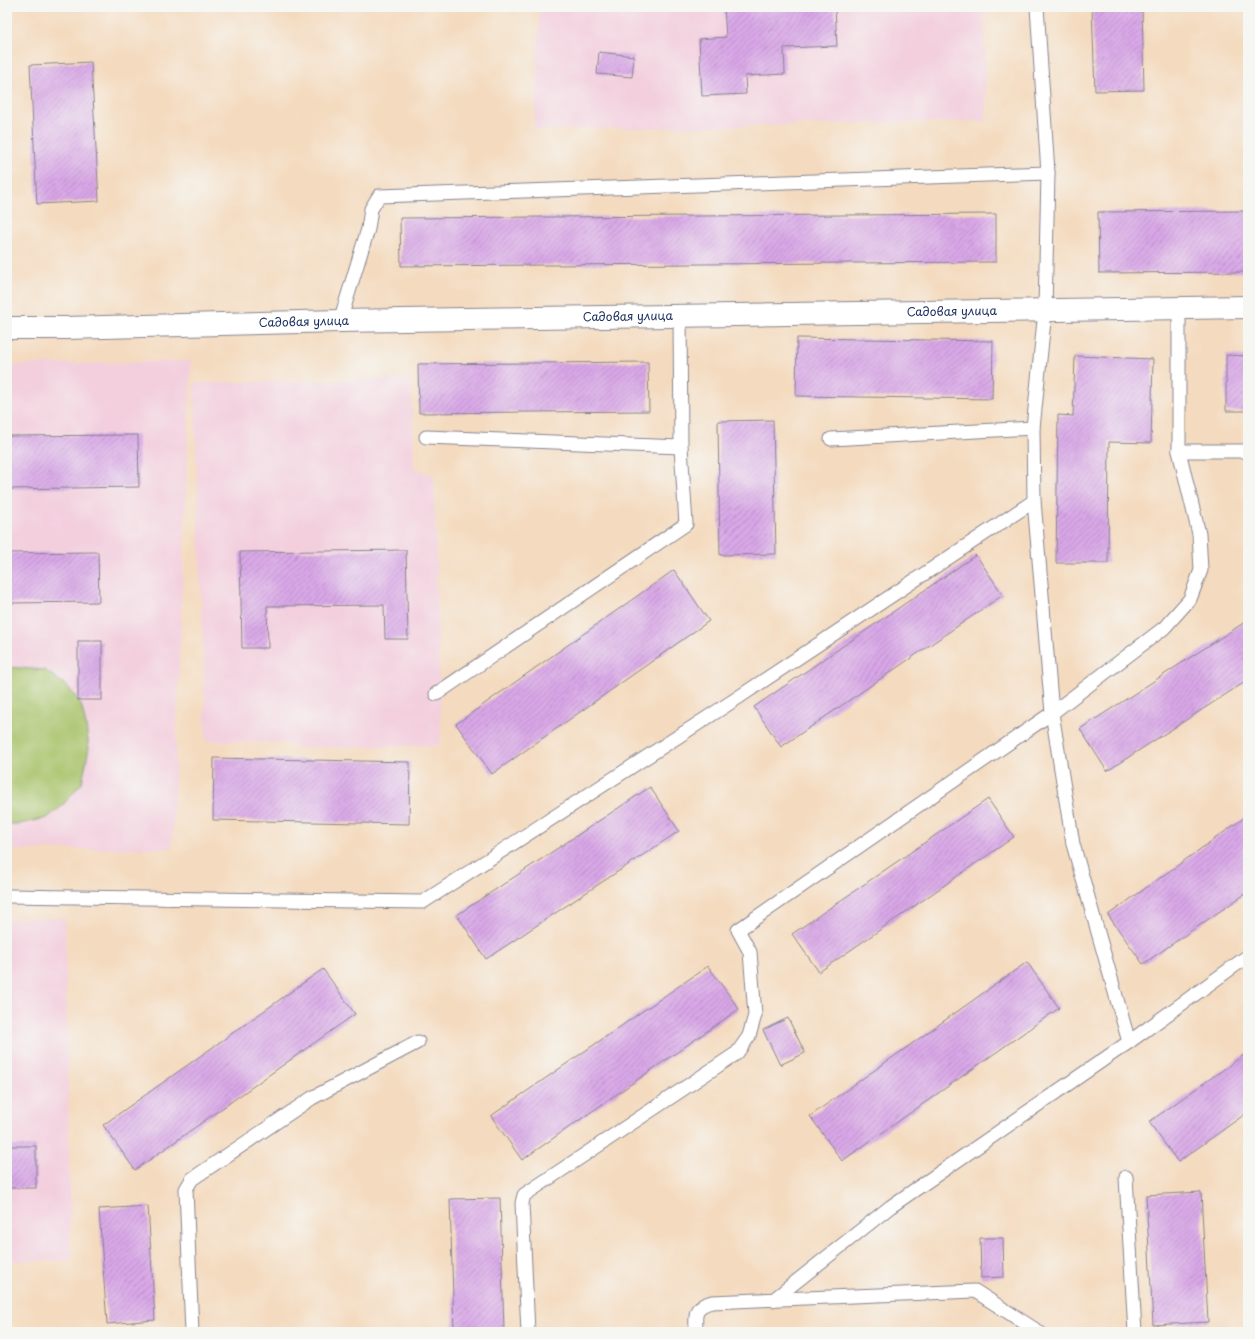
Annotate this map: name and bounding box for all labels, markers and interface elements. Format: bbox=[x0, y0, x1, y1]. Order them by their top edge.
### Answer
street label: Садовая улица bbox=[906, 301, 998, 320]
street label: Садовая улица bbox=[583, 306, 674, 325]
street label: Садовая улица bbox=[258, 311, 350, 331]

